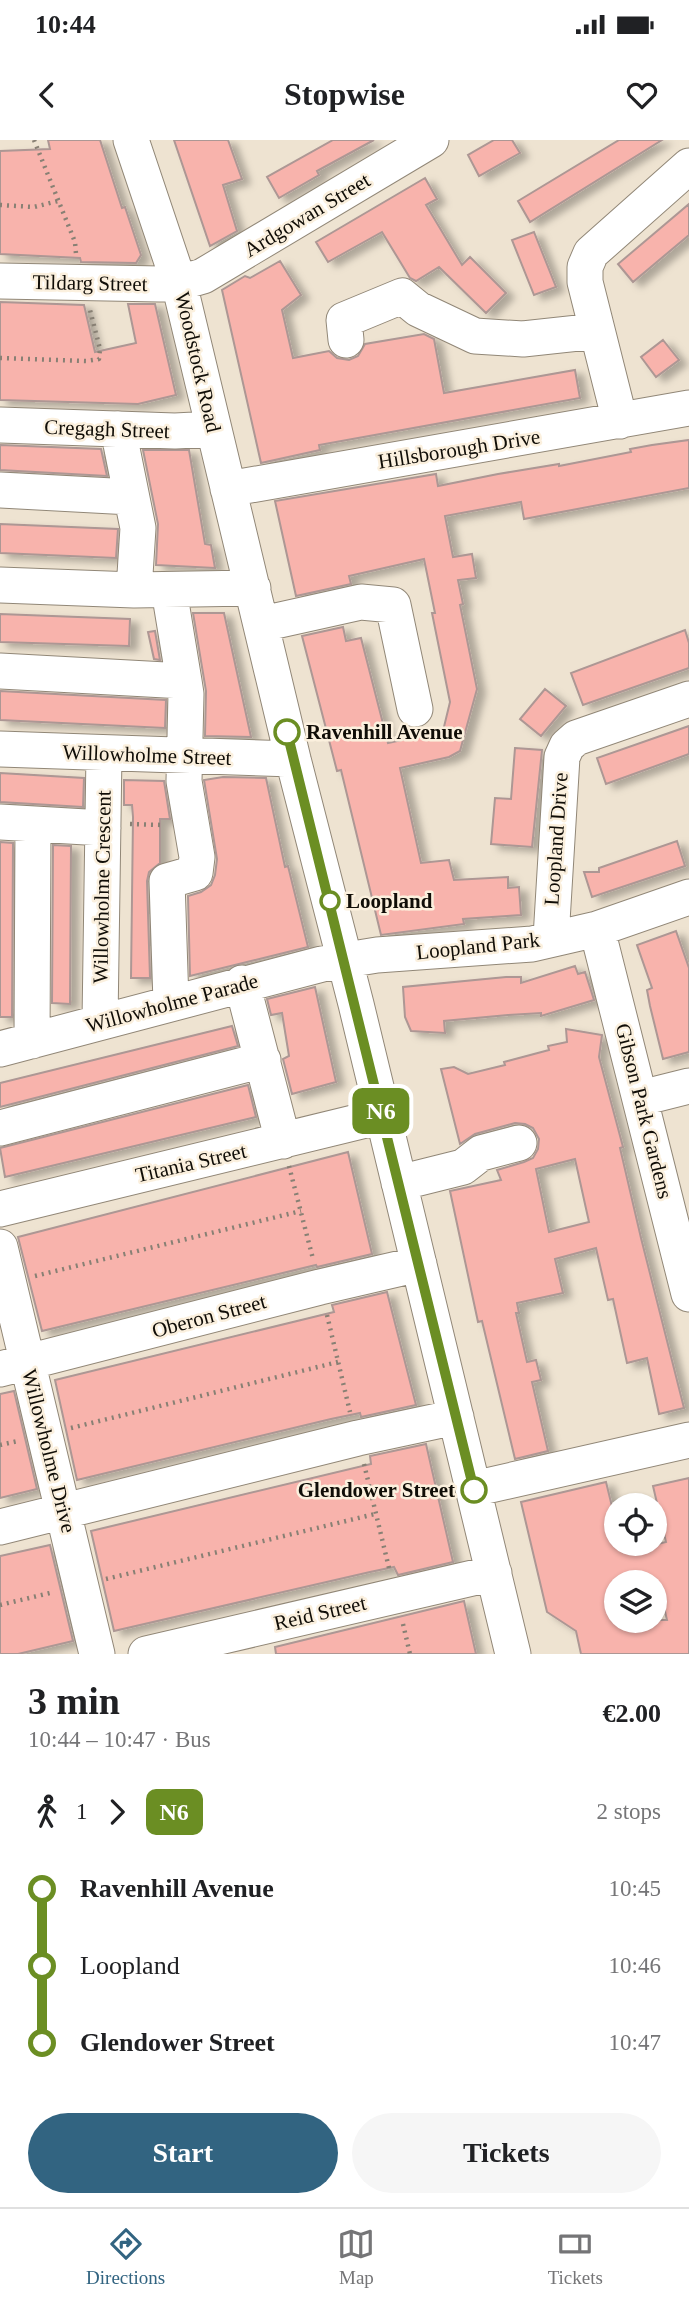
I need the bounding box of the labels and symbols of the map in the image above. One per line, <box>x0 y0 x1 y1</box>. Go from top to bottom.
street label: Ardgowan Street <box>240 168 375 262</box>
street label: Tildarg Street <box>32 270 148 296</box>
street label: Woodstock Road <box>170 289 226 435</box>
street label: Cregagh Street <box>44 415 170 443</box>
street label: Hillsborough Drive <box>376 424 542 474</box>
marker: Ravenhill Avenue <box>274 719 300 745</box>
place label: Ravenhill Avenue <box>306 720 463 744</box>
street label: Willowholme Street <box>62 740 232 770</box>
street label: Loopland Drive <box>539 772 573 906</box>
street label: Willowholme Crescent <box>88 790 116 984</box>
place label: Loopland <box>346 889 433 913</box>
marker: Loopland <box>320 891 340 911</box>
street label: Loopland Park <box>415 928 542 964</box>
street label: Willowholme Parade <box>83 968 261 1038</box>
street label: Gibson Park Gardens <box>611 1021 677 1201</box>
line badge: N6 <box>350 1088 412 1134</box>
street label: Titania Street <box>133 1139 249 1187</box>
street label: Oberon Street <box>149 1289 269 1343</box>
street label: Willowholme Drive <box>17 1367 81 1535</box>
marker: Glendower Street <box>461 1477 487 1503</box>
place label: Glendower Street <box>298 1478 455 1502</box>
street label: Reid Street <box>272 1591 369 1635</box>

